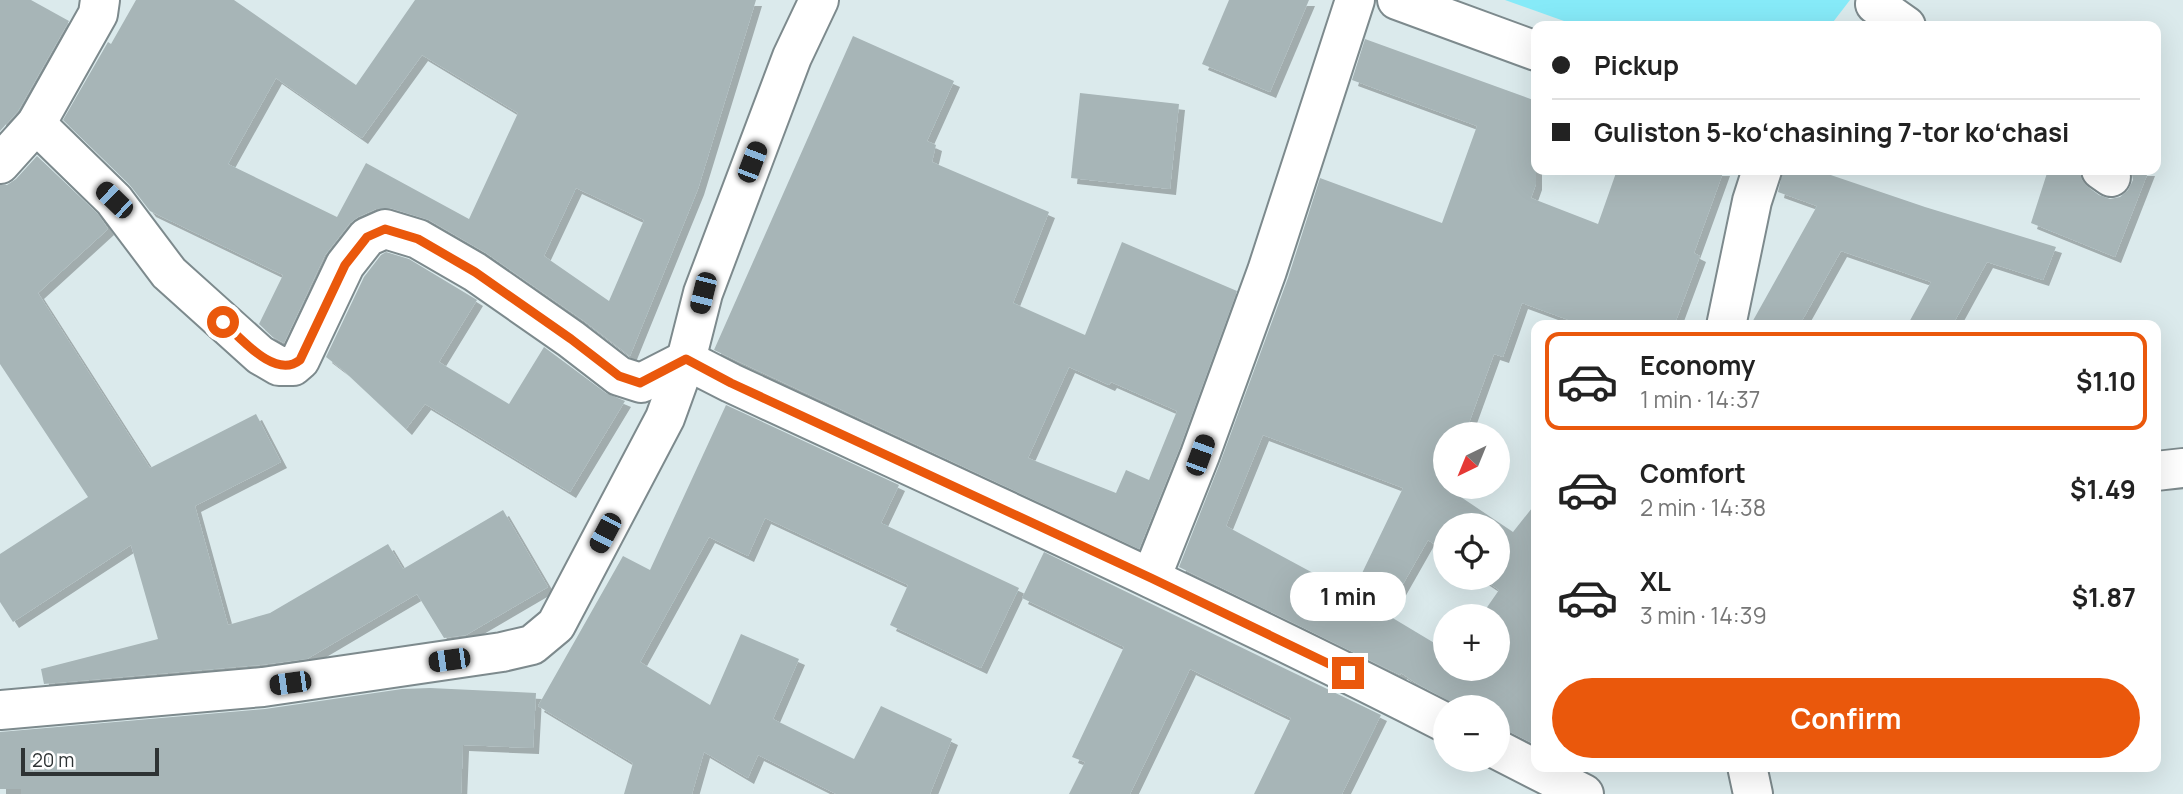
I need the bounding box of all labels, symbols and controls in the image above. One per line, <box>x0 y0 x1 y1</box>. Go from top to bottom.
text: Pickup <box>1594 47 1679 83</box>
text: Guliston 5-koʻchasining 7-tor koʻchasi <box>1594 114 2069 150</box>
car <box>735 139 770 185</box>
car <box>92 178 137 222</box>
car <box>688 270 719 316</box>
route start <box>207 306 239 338</box>
text: Economy <box>1640 347 1755 383</box>
icon: car <box>1556 350 1619 413</box>
text: $1.10 <box>2076 363 2136 399</box>
text: 1 min · 14:37 <box>1640 383 1760 415</box>
north arrow <box>1433 422 1510 499</box>
map controls <box>1433 422 1510 772</box>
car <box>1183 432 1218 478</box>
text: Comfort <box>1640 455 1746 491</box>
icon: car <box>1556 458 1619 521</box>
text: $1.49 <box>2070 471 2136 507</box>
text: 2 min · 14:38 <box>1640 491 1766 523</box>
car <box>586 510 625 556</box>
button: locate <box>1433 513 1510 590</box>
text: XL <box>1640 563 1671 599</box>
icon: car <box>1556 566 1619 629</box>
callout: 1 min <box>1290 572 1406 620</box>
text: $1.87 <box>2072 579 2136 615</box>
text: 1 min <box>1320 580 1376 612</box>
text: 3 min · 14:39 <box>1640 599 1767 631</box>
button: + <box>1433 604 1510 681</box>
car <box>427 647 472 673</box>
route end <box>1332 657 1364 689</box>
car <box>268 670 313 696</box>
button: Confirm <box>1552 678 2140 758</box>
button: − <box>1433 695 1510 772</box>
scale bar <box>21 745 159 777</box>
text: 20 m <box>32 747 74 773</box>

